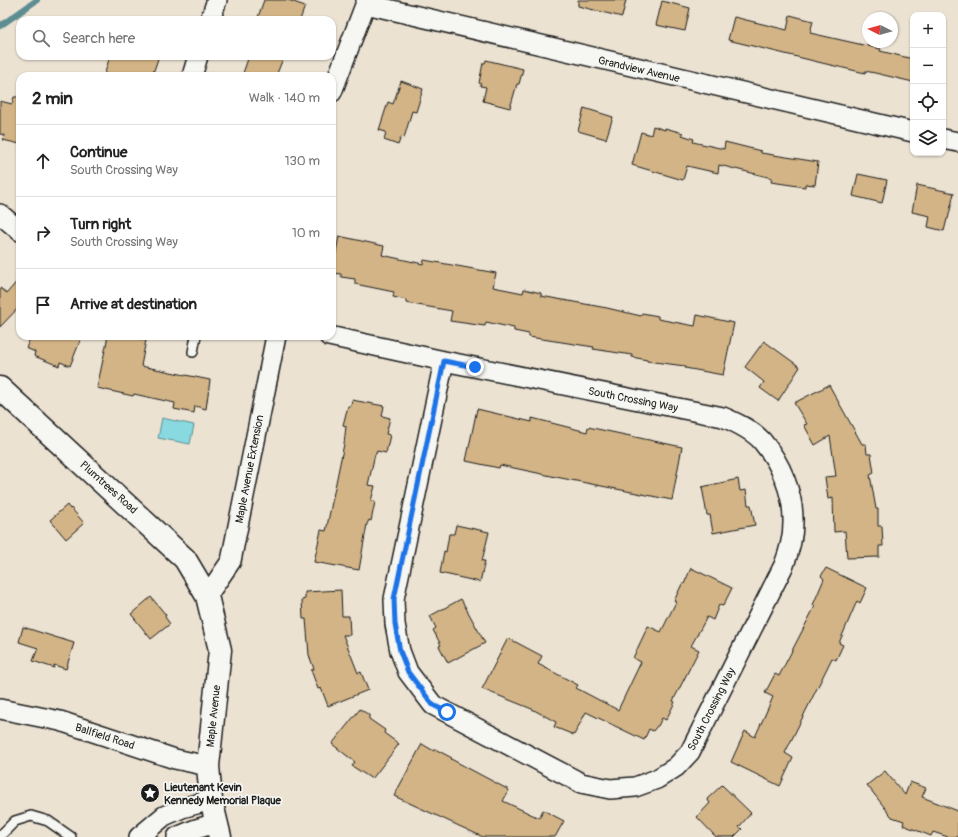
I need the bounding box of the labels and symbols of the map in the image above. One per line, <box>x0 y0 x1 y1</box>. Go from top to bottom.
north arrow <box>862 12 898 48</box>
street label: Grandview Avenue <box>597 54 682 85</box>
route end <box>466 358 484 376</box>
street label: South Crossing Way <box>587 384 679 415</box>
street label: Maple Avenue Extension <box>233 414 266 524</box>
street label: Plumtrees Road <box>77 458 140 517</box>
street label: South Crossing Way <box>685 665 738 753</box>
street label: Maple Avenue <box>204 684 223 748</box>
route start <box>438 703 456 721</box>
street label: Ballfield Road <box>74 721 136 752</box>
place label: Lieutenant Kevin Kennedy Memorial Plaque <box>164 781 282 807</box>
place icon: Lieutenant Kevin Kennedy Memorial Plaque <box>139 782 161 804</box>

